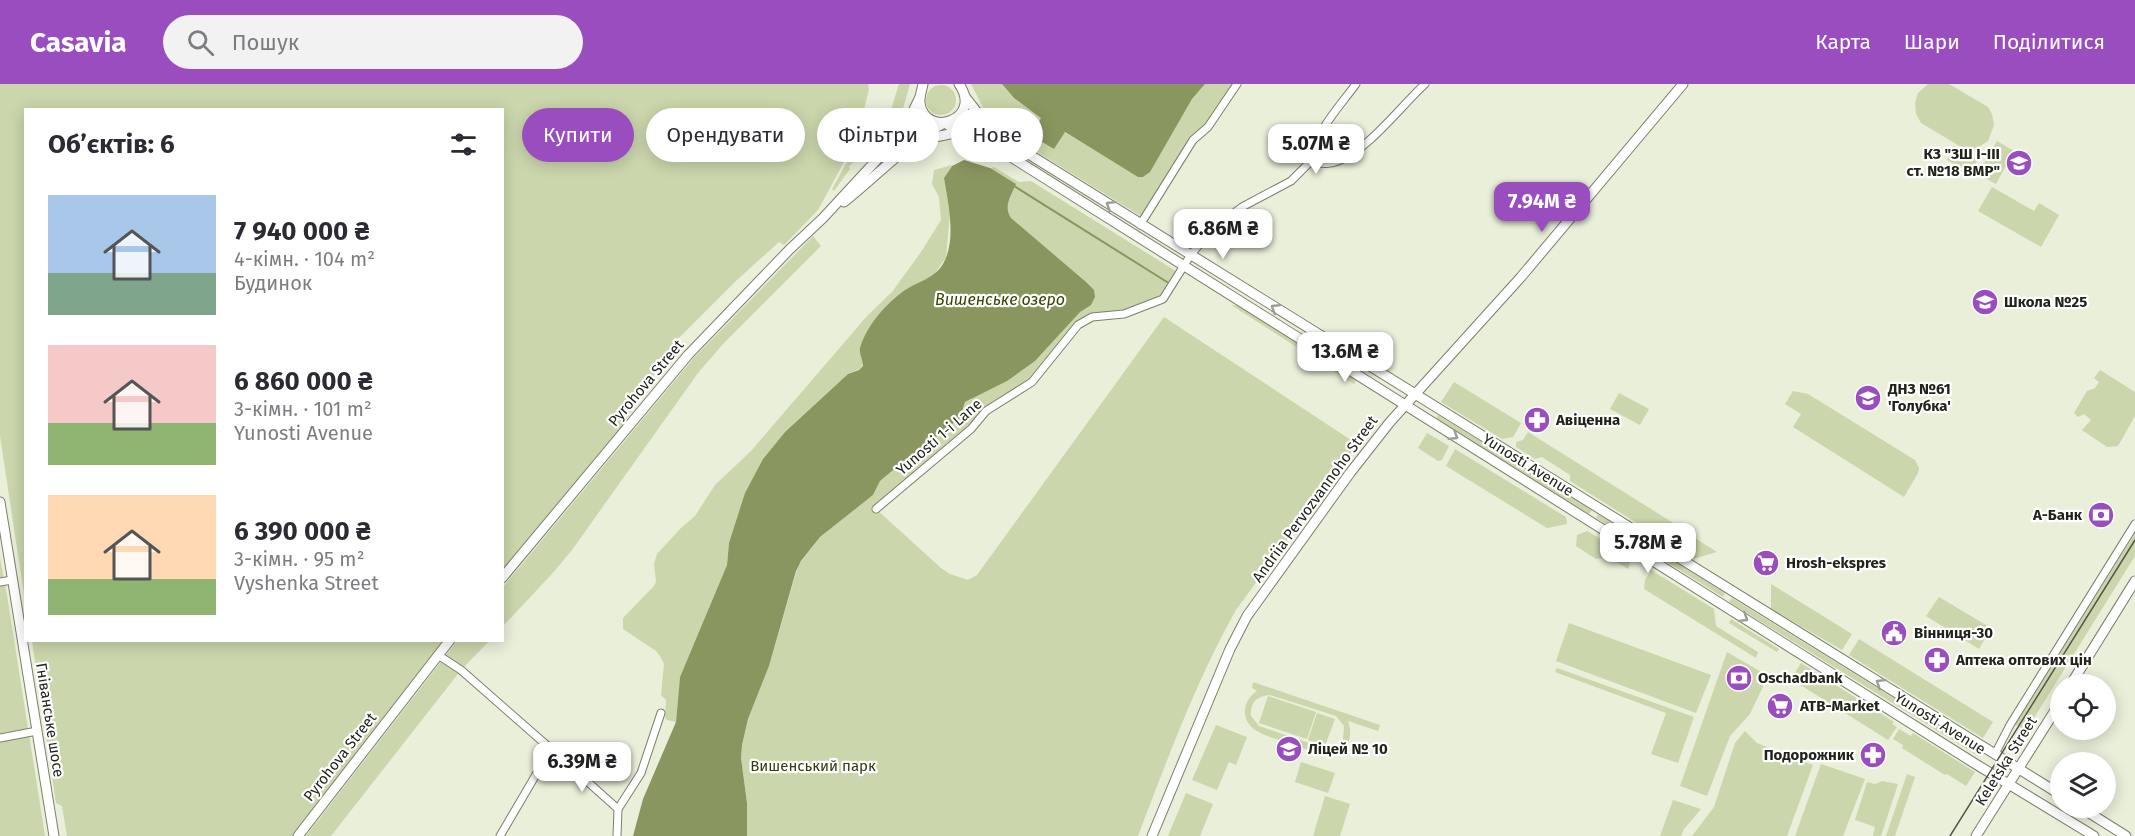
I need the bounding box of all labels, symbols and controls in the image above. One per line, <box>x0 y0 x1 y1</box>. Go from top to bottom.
search box <box>163 15 583 69</box>
text: Casavia <box>30 26 127 59</box>
icon: search <box>184 26 217 59</box>
text: Пошук <box>232 29 299 56</box>
text: Карта <box>1815 29 1871 55</box>
text: Шари <box>1904 29 1960 55</box>
text: Поділитися <box>1993 29 2105 55</box>
chip: Купити <box>522 108 634 162</box>
chip: Орендувати <box>646 108 805 162</box>
chip: Фільтри <box>817 108 939 162</box>
chip: Нове <box>951 108 1043 162</box>
pin: 5.07M ₴ <box>1261 124 1371 175</box>
icon: filters <box>447 128 480 161</box>
text: Об’єктів: 6 <box>48 129 175 160</box>
text: 5.07M ₴ <box>1282 131 1350 155</box>
place label: КЗ "ЗШ І-ІІІ ст. №18 ВМР" <box>1907 145 2000 180</box>
school or university icon: КЗ "ЗШ І-ІІІ ст. №18 ВМР" <box>2004 148 2034 178</box>
pin: 7.94M ₴ <box>1487 182 1597 233</box>
text: 7.94M ₴ <box>1508 189 1576 213</box>
one-way arrow <box>1106 201 1116 213</box>
pin: 6.86M ₴ <box>1168 209 1278 260</box>
text: 7 940 000 ₴ <box>234 216 369 247</box>
text: 6.86M ₴ <box>1188 216 1258 240</box>
icon: home <box>96 219 168 291</box>
text: 4-кімн. · 104 m² <box>234 247 375 271</box>
text: Будинок <box>234 271 312 295</box>
school or university icon: Школа №25 <box>1970 287 2000 317</box>
water label: Вишенське озеро <box>935 290 1065 309</box>
place label: Школа №25 <box>2004 293 2087 311</box>
one-way arrow <box>1271 304 1281 316</box>
pin: 13.6M ₴ <box>1290 332 1400 383</box>
street label: Pyrohova Street <box>605 336 688 430</box>
text: 13.6M ₴ <box>1311 339 1379 363</box>
text: 6 860 000 ₴ <box>234 366 373 397</box>
icon: home <box>96 369 168 441</box>
place label: ДНЗ №61 'Голубка' <box>1887 380 1951 415</box>
school or university icon: ДНЗ №61 'Голубка' <box>1853 383 1883 413</box>
street label: Yunosti 1-i Lane <box>892 395 986 479</box>
text: 3-кімн. · 101 m² <box>234 397 372 421</box>
pharmacy icon: Авіценна <box>1522 405 1552 435</box>
place label: Авіценна <box>1555 411 1620 429</box>
street label: Andriia Pervozvannoho Street <box>1249 412 1382 586</box>
text: Yunosti Avenue <box>234 421 373 445</box>
one-way arrow <box>1447 429 1458 440</box>
street label: Yunosti Avenue <box>1479 430 1577 500</box>
bank icon: А-Банк <box>2086 500 2116 530</box>
place label: А-Банк <box>2032 506 2083 524</box>
text: 6 390 000 ₴ <box>234 516 371 547</box>
icon: home <box>96 519 168 591</box>
pin: 5.78M ₴ <box>1593 523 1703 574</box>
text: 5.78M ₴ <box>1614 530 1682 554</box>
text: 3-кімн. · 95 m² <box>234 547 364 571</box>
supermarket icon: Hrosh-ekspres <box>1751 548 1781 578</box>
place label: Hrosh-ekspres <box>1786 554 1886 572</box>
text: Vyshenka Street <box>234 571 379 595</box>
one-way arrow <box>1738 610 1748 622</box>
public building icon: Вінниця-30 <box>1879 618 1909 648</box>
place label: Вінниця-30 <box>1914 624 1993 642</box>
pharmacy icon: Аптека оптових цін <box>1922 645 1952 675</box>
place label: Аптека оптових цін <box>1955 651 2092 669</box>
street label: Гніванське шосе <box>32 662 68 778</box>
bank icon: Oschadbank <box>1724 663 1754 693</box>
place label: Oschadbank <box>1758 669 1843 687</box>
map controls <box>2050 674 2116 818</box>
button: locate <box>2050 674 2116 740</box>
one-way arrow <box>1876 678 1886 690</box>
street label: Yunosti Avenue <box>1891 688 1989 758</box>
supermarket icon: ATB-Market <box>1765 691 1795 721</box>
place label: ATB-Market <box>1799 697 1880 715</box>
street label: Pyrohova Street <box>300 709 381 805</box>
street label: Keletska Street <box>1971 712 2041 809</box>
school or university icon: Ліцей № 10 <box>1274 734 1304 764</box>
place label: Ліцей № 10 <box>1308 740 1388 758</box>
pharmacy icon: Подорожник <box>1858 740 1888 770</box>
pin: 6.39M ₴ <box>527 742 637 793</box>
place label: Подорожник <box>1764 746 1855 764</box>
text: 6.39M ₴ <box>547 749 617 773</box>
button: layers <box>2050 752 2116 818</box>
park label: Вишенський парк <box>750 757 876 775</box>

